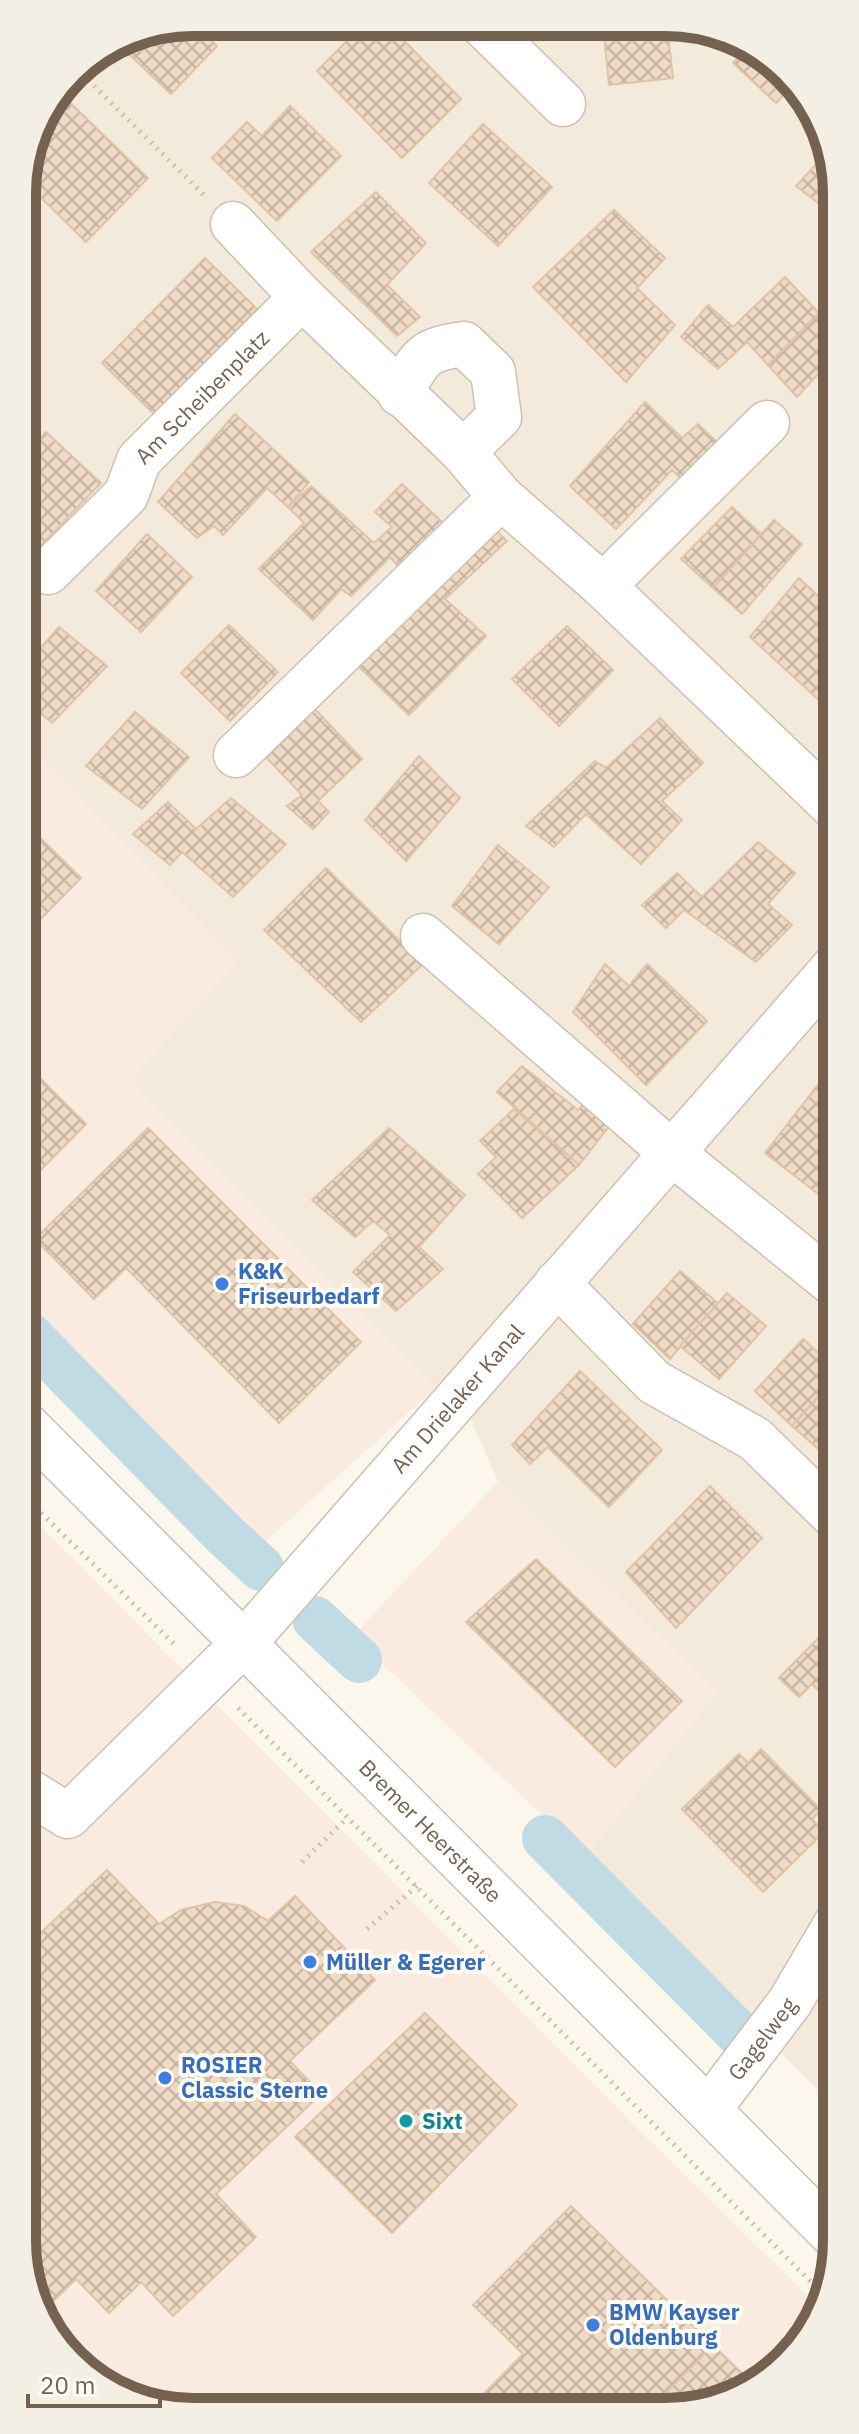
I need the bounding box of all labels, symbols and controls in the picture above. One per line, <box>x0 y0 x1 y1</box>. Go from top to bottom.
street label: Am Scheibenplatz <box>128 323 275 470</box>
place label: K&K Friseurbedarf <box>238 1256 380 1310</box>
marker: K&K Friseurbedarf <box>213 1275 231 1293</box>
street label: Am Drielaker Kanal <box>384 1318 530 1479</box>
street label: Bremer Heerstraße <box>353 1753 509 1909</box>
place label: Müller & Egerer <box>326 1947 486 1976</box>
marker: Müller & Egerer <box>301 1953 319 1971</box>
street label: Gagelweg <box>721 1991 803 2086</box>
place label: ROSIER Classic Sterne <box>181 2050 328 2104</box>
marker: ROSIER Classic Sterne <box>156 2069 174 2087</box>
place label: Sixt <box>422 2106 463 2135</box>
marker: Sixt <box>397 2112 415 2130</box>
place label: BMW Kayser Oldenburg <box>609 2297 740 2351</box>
marker: BMW Kayser Oldenburg <box>584 2316 602 2334</box>
scale bar <box>28 2358 160 2408</box>
text: 20 m <box>40 2369 95 2401</box>

